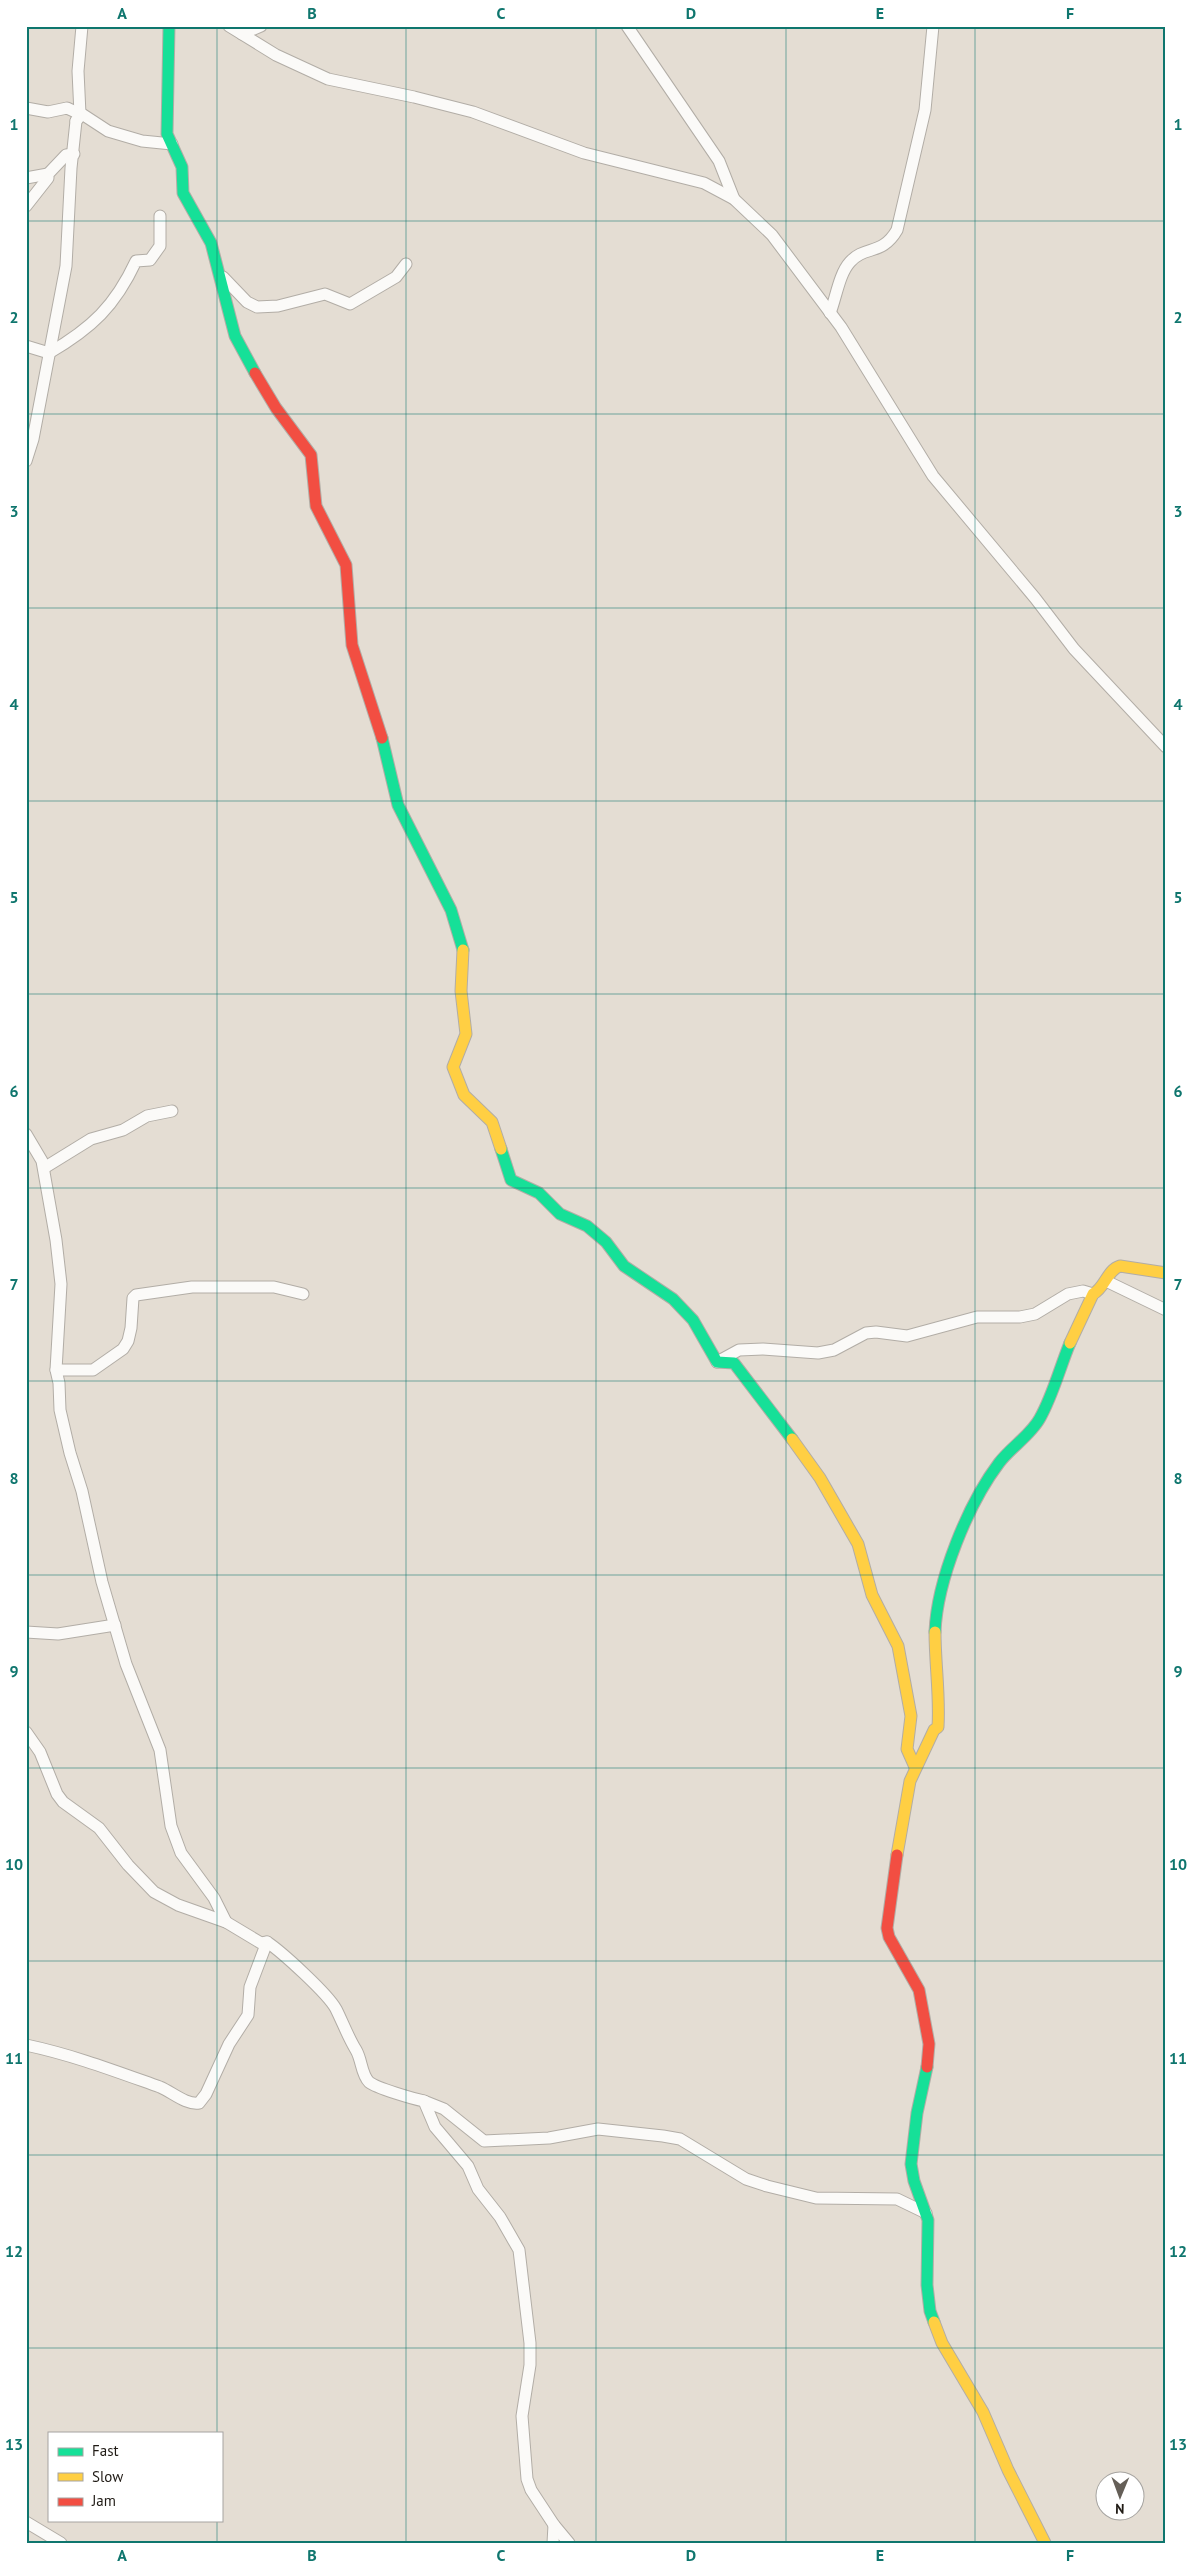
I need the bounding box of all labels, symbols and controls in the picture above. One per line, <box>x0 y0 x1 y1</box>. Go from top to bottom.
text: A <box>117 3 127 23</box>
text: B <box>307 3 317 23</box>
text: C <box>497 3 506 23</box>
text: D <box>686 3 696 23</box>
text: E <box>876 3 884 23</box>
text: F <box>1066 3 1074 23</box>
text: 1 <box>9 114 19 134</box>
text: 1 <box>1173 114 1183 134</box>
text: 2 <box>9 307 19 327</box>
text: 2 <box>1173 307 1183 327</box>
text: 3 <box>9 501 19 521</box>
text: 3 <box>1173 501 1183 521</box>
text: 4 <box>9 694 19 714</box>
text: 4 <box>1173 694 1183 714</box>
text: 5 <box>9 887 19 907</box>
text: 5 <box>1173 887 1183 907</box>
text: 6 <box>9 1081 19 1101</box>
text: 6 <box>1173 1081 1183 1101</box>
text: 7 <box>9 1274 19 1294</box>
text: 7 <box>1173 1274 1183 1294</box>
text: 8 <box>9 1468 19 1488</box>
text: 8 <box>1173 1468 1183 1488</box>
text: 9 <box>9 1661 19 1681</box>
text: 9 <box>1173 1661 1183 1681</box>
text: 10 <box>5 1854 23 1874</box>
text: 10 <box>1169 1854 1187 1874</box>
text: 11 <box>5 2048 23 2068</box>
text: 11 <box>1169 2048 1187 2068</box>
text: 12 <box>5 2241 23 2261</box>
text: 12 <box>1169 2241 1187 2261</box>
legend <box>48 2432 222 2522</box>
text: 13 <box>5 2434 23 2454</box>
text: 13 <box>1169 2434 1187 2454</box>
text: Fast <box>92 2441 119 2460</box>
text: Slow <box>92 2467 123 2486</box>
north arrow <box>1094 2472 1144 2522</box>
text: Jam <box>91 2491 116 2510</box>
text: N <box>1115 2500 1125 2518</box>
text: A <box>117 2545 127 2565</box>
text: B <box>307 2545 317 2565</box>
text: C <box>497 2545 506 2565</box>
text: D <box>686 2545 696 2565</box>
text: E <box>876 2545 884 2565</box>
text: F <box>1066 2545 1074 2565</box>

